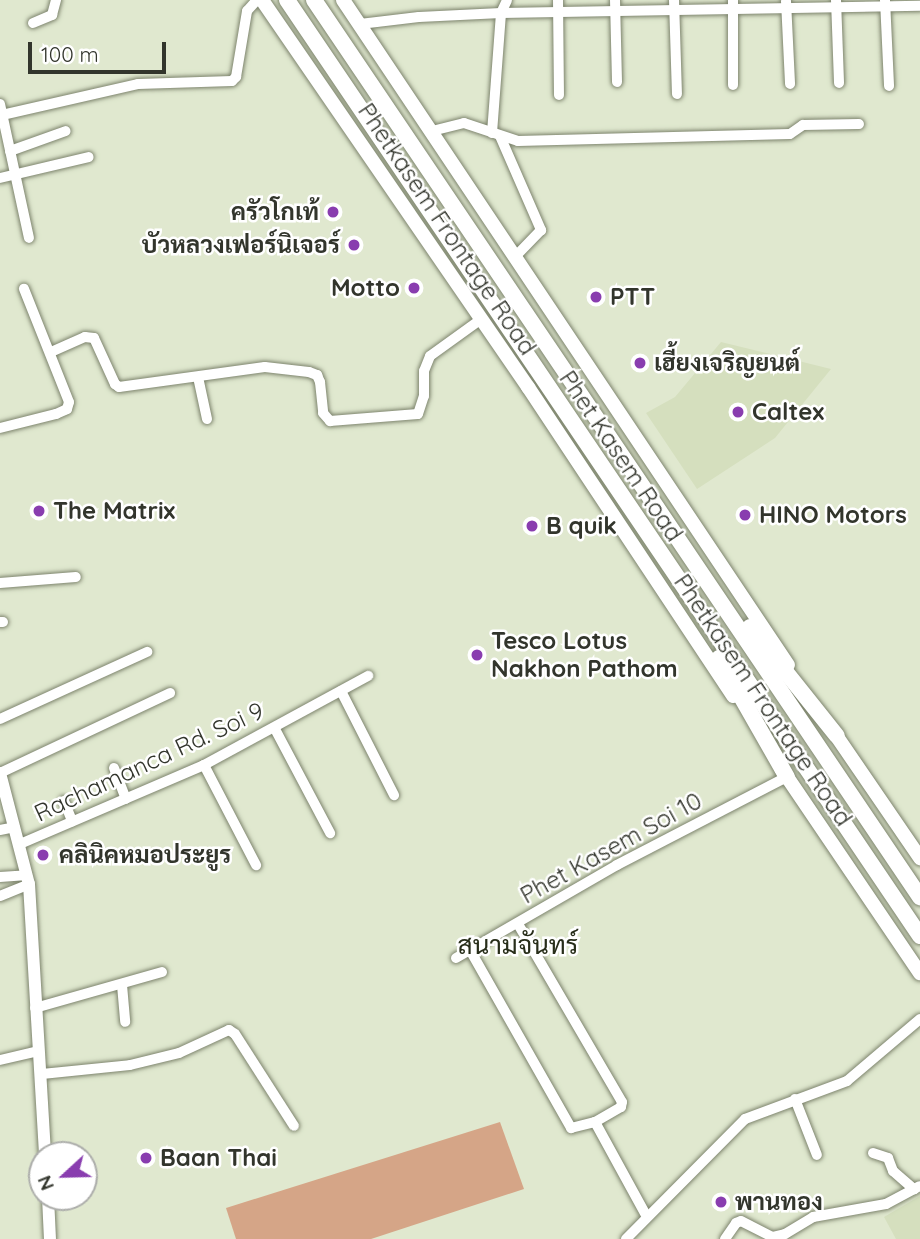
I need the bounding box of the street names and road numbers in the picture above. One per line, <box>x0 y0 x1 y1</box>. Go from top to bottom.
street label: Phetkasem Frontage Road <box>352 98 542 360</box>
street label: Phet Kasem Road <box>553 365 689 547</box>
street label: Phetkasem Frontage Road <box>668 569 858 831</box>
street label: Rachamanca Rd. Soi 9 <box>30 696 268 828</box>
street label: Phet Kasem Soi 10 <box>515 786 707 910</box>

